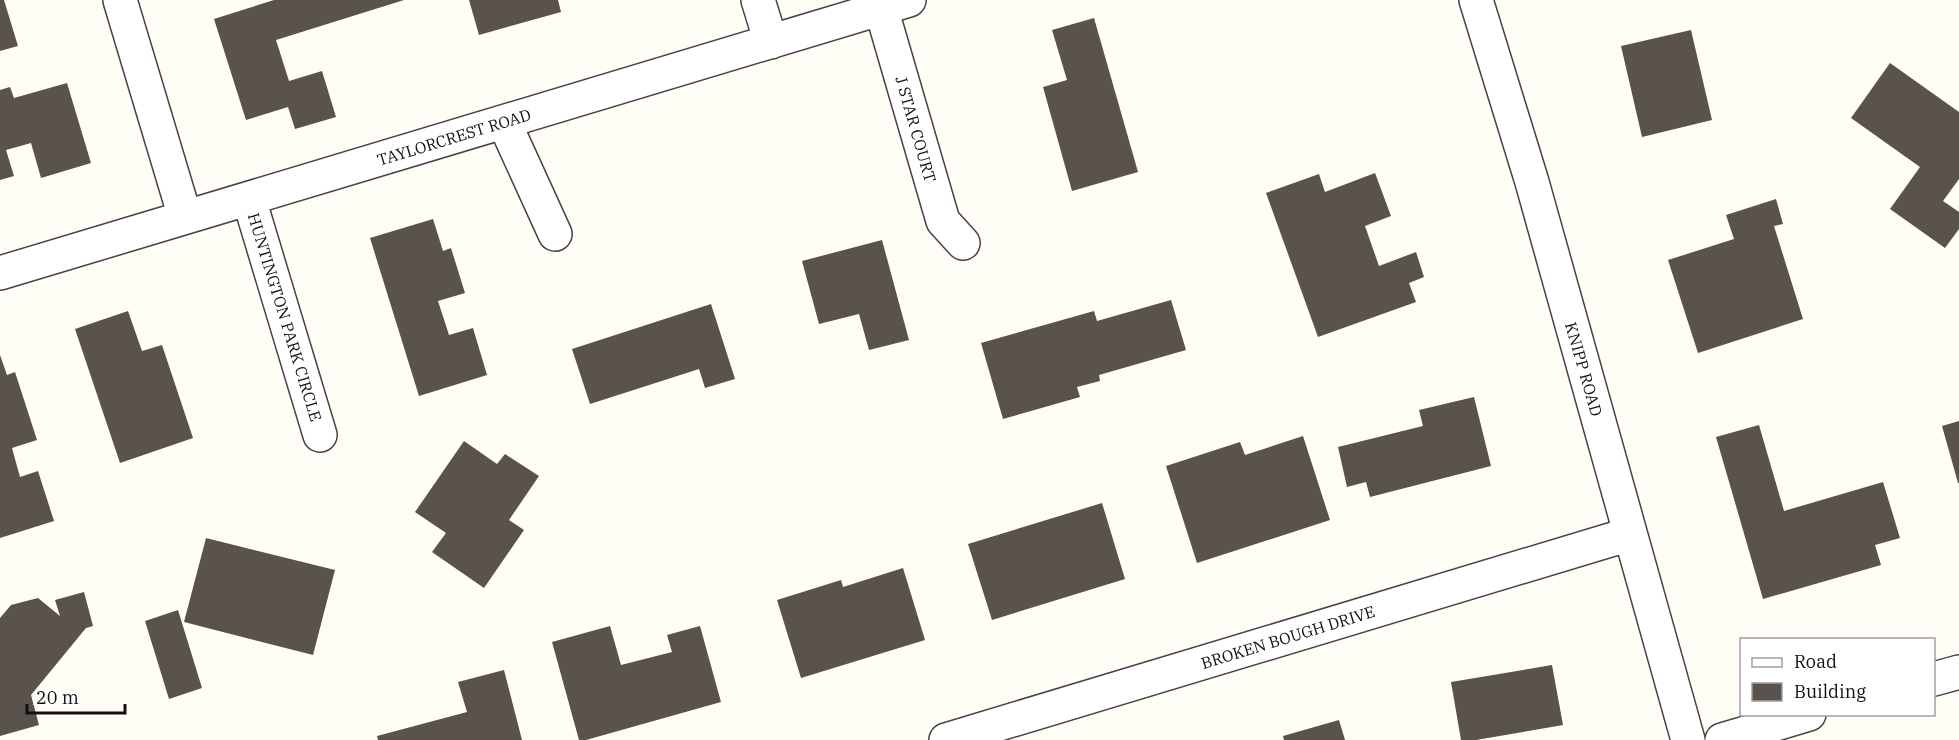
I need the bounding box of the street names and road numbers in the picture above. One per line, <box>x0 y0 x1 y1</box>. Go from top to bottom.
street label: J STAR COURT <box>891 74 941 184</box>
street label: TAYLORCREST ROAD <box>375 104 533 170</box>
street label: HUNTINGTON PARK CIRCLE <box>244 210 326 424</box>
street label: KNIPP ROAD <box>1561 320 1607 418</box>
street label: BROKEN BOUGH DRIVE <box>1199 601 1377 673</box>

